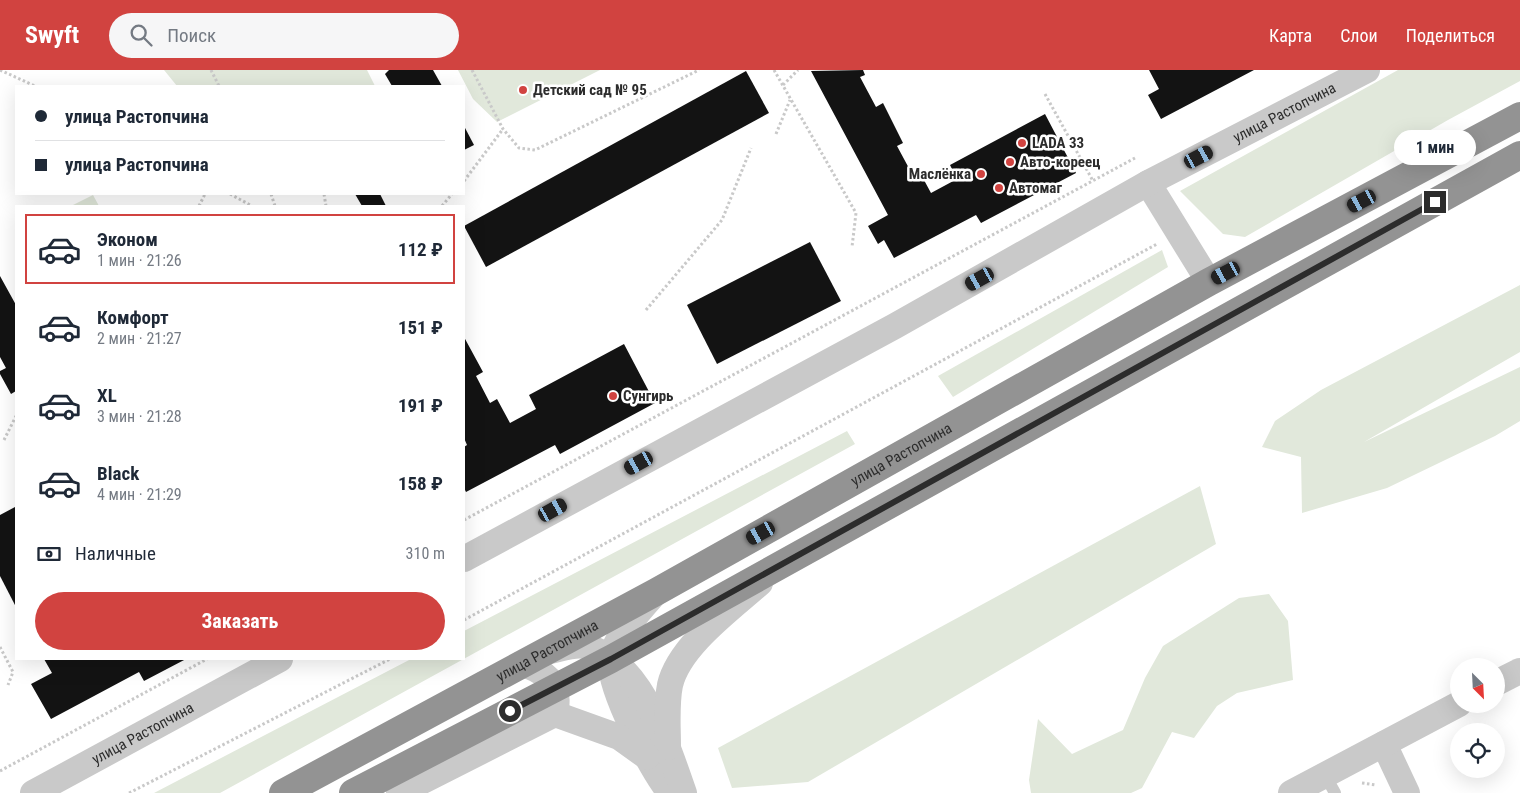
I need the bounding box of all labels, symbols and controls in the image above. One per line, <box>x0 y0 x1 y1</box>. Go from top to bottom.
search box <box>109 13 459 58</box>
text: Swyft <box>25 21 79 49</box>
icon: search <box>127 21 155 49</box>
text: Поиск <box>167 24 216 47</box>
text: Карта <box>1269 25 1312 46</box>
text: Слои <box>1340 25 1378 46</box>
text: Поделиться <box>1406 25 1495 46</box>
street label: улица Растопчина <box>1230 79 1339 147</box>
place label: Детский сад № 95 <box>533 81 647 99</box>
marker: Детский сад № 95 <box>517 84 529 96</box>
text: улица Растопчина <box>65 105 209 128</box>
callout: 1 мин <box>1394 129 1476 164</box>
place label: LADA 33 <box>1032 134 1084 152</box>
marker: LADA 33 <box>1016 137 1028 149</box>
text: 1 мин <box>1416 138 1454 157</box>
car <box>1182 143 1215 171</box>
text: улица Растопчина <box>65 153 209 176</box>
place label: Авто-кореец <box>1020 153 1100 171</box>
marker: Авто-кореец <box>1004 156 1016 168</box>
place label: Маслёнка <box>909 165 971 183</box>
marker: Маслёнка <box>975 168 987 180</box>
place label: Автомаг <box>1009 179 1062 197</box>
marker: Автомаг <box>993 182 1005 194</box>
car <box>1345 187 1378 215</box>
route end <box>1424 191 1446 213</box>
icon: car <box>37 227 82 272</box>
text: Эконом <box>97 228 158 251</box>
text: 112 ₽ <box>398 238 443 261</box>
text: 1 мин · 21:26 <box>97 251 182 270</box>
car <box>1209 259 1242 287</box>
car <box>963 265 996 293</box>
icon: car <box>37 305 82 350</box>
text: Комфорт <box>97 306 169 329</box>
text: 151 ₽ <box>398 316 443 339</box>
text: 2 мин · 21:27 <box>97 329 182 348</box>
icon: car <box>37 383 82 428</box>
text: XL <box>97 384 117 407</box>
place label: Сунгирь <box>623 387 674 405</box>
marker: Сунгирь <box>607 390 619 402</box>
text: 191 ₽ <box>398 394 443 417</box>
text: 3 мин · 21:28 <box>97 407 182 426</box>
street label: улица Растопчина <box>848 419 955 490</box>
car <box>622 449 655 477</box>
icon: car <box>37 461 82 506</box>
text: Black <box>97 462 139 485</box>
text: 158 ₽ <box>398 472 443 495</box>
text: 4 мин · 21:29 <box>97 485 182 504</box>
car <box>536 496 569 524</box>
car <box>744 519 777 547</box>
icon: cash <box>35 540 63 568</box>
text: Наличные <box>75 542 156 565</box>
text: 310 m <box>406 544 445 563</box>
button: Заказать <box>35 592 445 650</box>
street label: улица Растопчина <box>493 616 601 685</box>
north arrow <box>1450 658 1505 712</box>
map controls <box>1450 658 1505 778</box>
street label: улица Растопчина <box>89 699 197 768</box>
route start <box>499 700 521 722</box>
button: locate <box>1450 723 1505 778</box>

